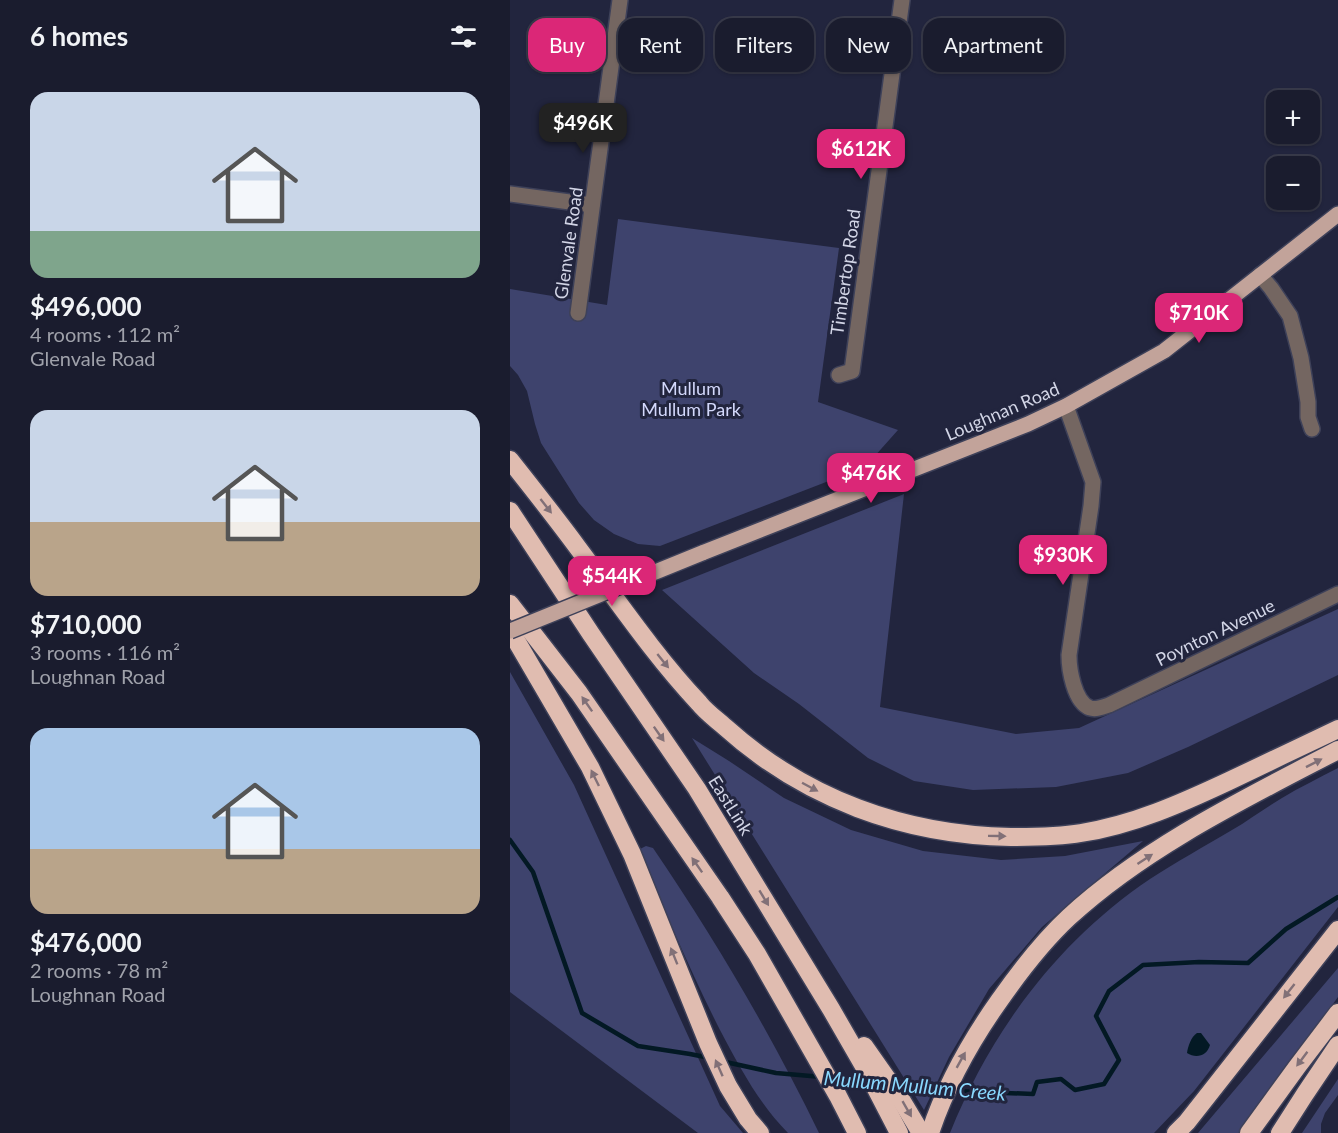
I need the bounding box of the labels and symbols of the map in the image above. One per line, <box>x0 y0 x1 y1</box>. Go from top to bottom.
pin: $496K <box>541 103 625 154</box>
pin: $612K <box>819 129 903 180</box>
street label: Glenvale Road <box>549 186 587 300</box>
street label: Timbertop Road <box>825 208 865 336</box>
pin: $710K <box>1157 293 1241 344</box>
park label: Mullum Mullum Park <box>641 377 742 420</box>
street label: Loughnan Road <box>942 377 1062 445</box>
pin: $476K <box>829 453 913 504</box>
one-way arrow <box>539 498 552 514</box>
pin: $930K <box>1021 535 1105 586</box>
pin: $544K <box>570 556 654 607</box>
street label: Poynton Avenue <box>1152 594 1278 670</box>
one-way arrow <box>657 654 669 669</box>
one-way arrow <box>582 696 593 712</box>
one-way arrow <box>653 725 665 741</box>
one-way arrow <box>1306 758 1323 768</box>
one-way arrow <box>591 769 601 787</box>
street label: EastLink <box>704 771 758 840</box>
one-way arrow <box>802 782 819 792</box>
one-way arrow <box>988 832 1007 841</box>
one-way arrow <box>1136 853 1152 865</box>
one-way arrow <box>692 856 703 873</box>
one-way arrow <box>758 890 769 906</box>
one-way arrow <box>669 947 679 965</box>
one-way arrow <box>1284 984 1296 999</box>
one-way arrow <box>956 1051 966 1068</box>
one-way arrow <box>1297 1052 1309 1067</box>
one-way arrow <box>715 1059 724 1076</box>
water label: Mullum Mullum Creek <box>823 1065 1008 1105</box>
one-way arrow <box>902 1101 912 1118</box>

